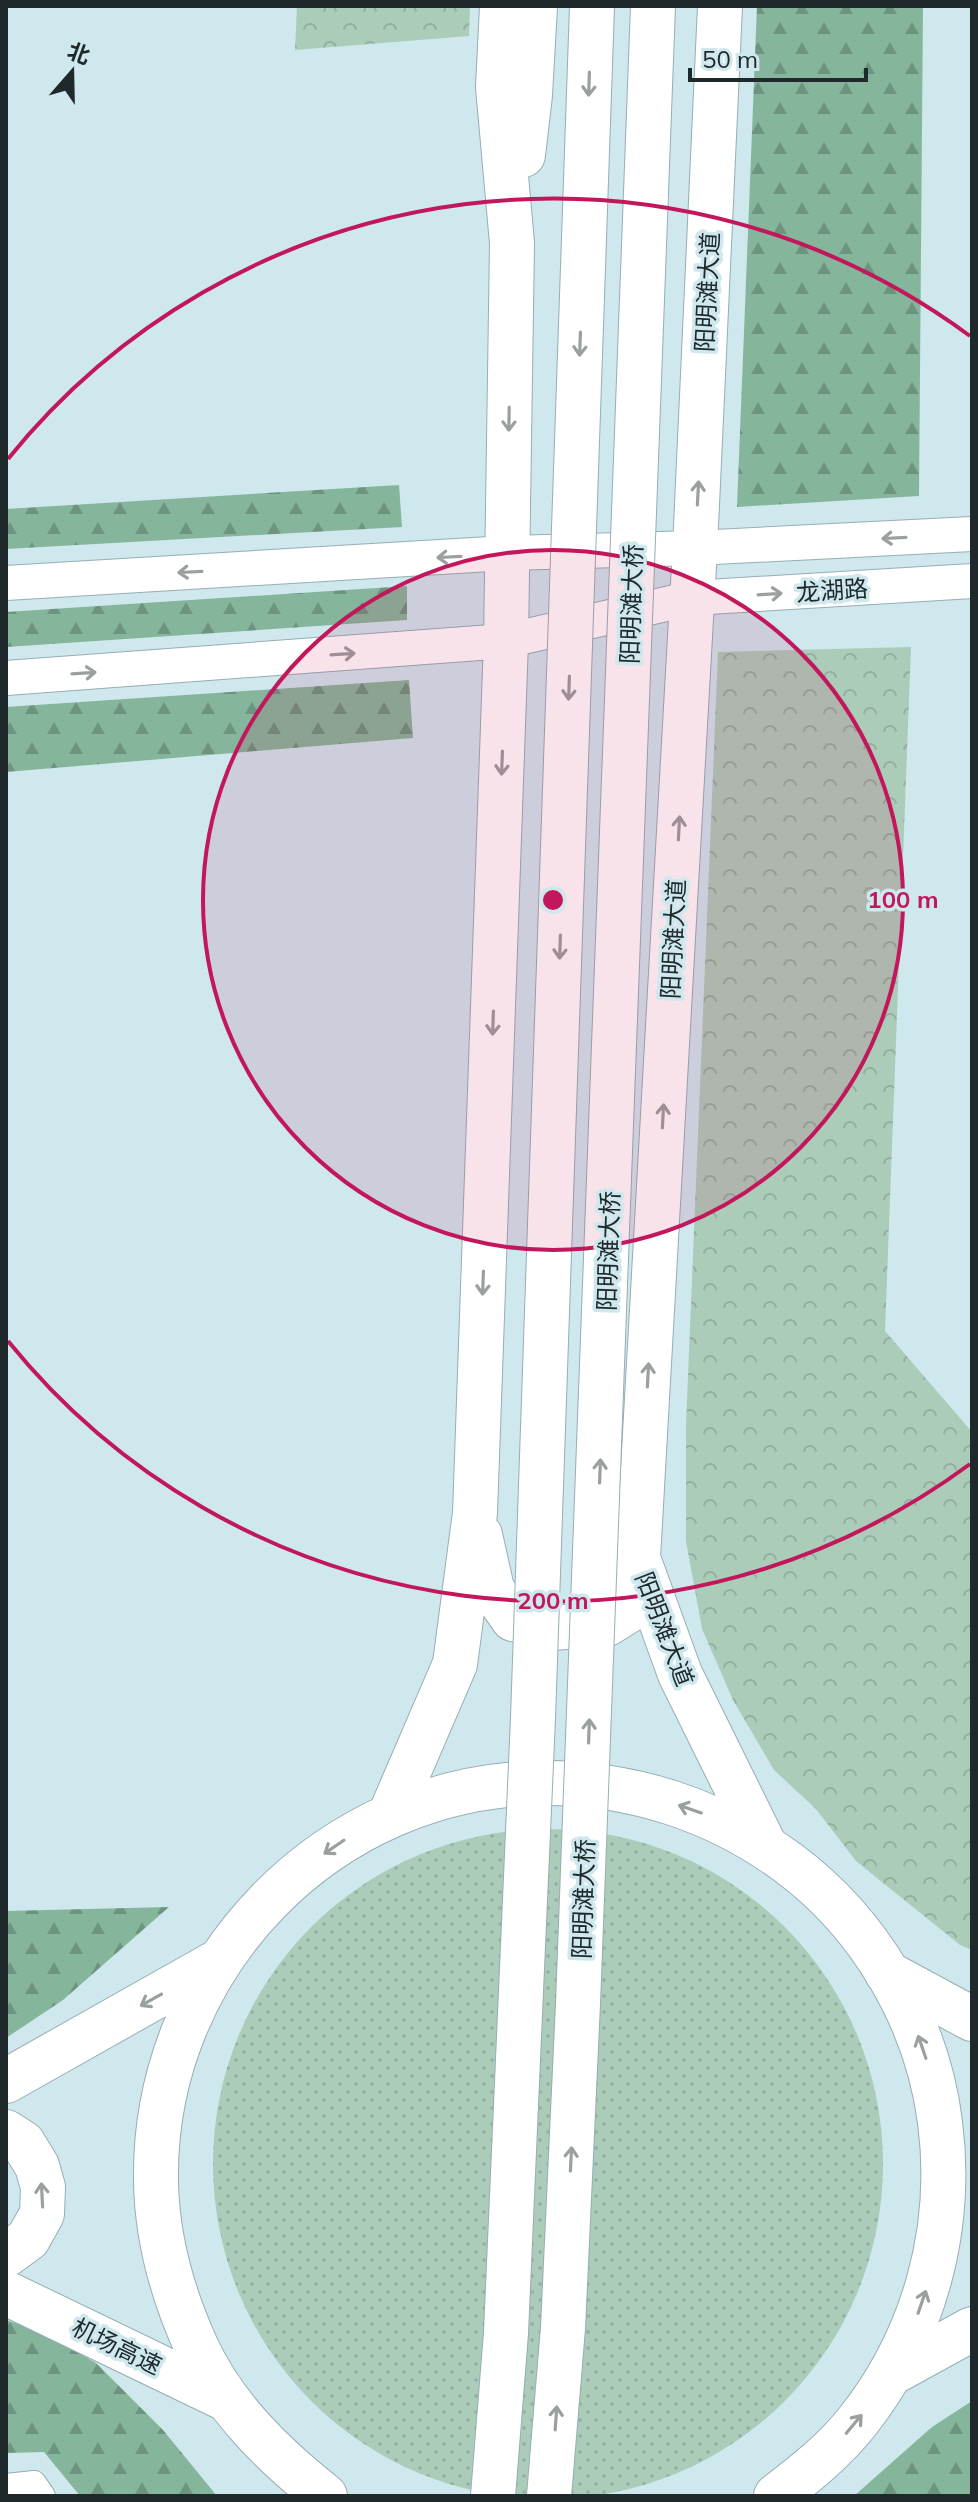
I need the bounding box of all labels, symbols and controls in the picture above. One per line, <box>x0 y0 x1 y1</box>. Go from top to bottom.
north arrow <box>32 32 112 112</box>
scale bar <box>690 32 866 82</box>
text: 北 <box>64 36 94 70</box>
text: 50 m <box>702 44 758 74</box>
one-way arrow <box>582 70 597 97</box>
street label: 阳明滩大道 <box>689 231 725 353</box>
one-way arrow <box>573 330 588 357</box>
one-way arrow <box>502 405 517 432</box>
one-way arrow <box>690 480 705 507</box>
one-way arrow <box>881 530 908 545</box>
street label: 阳明滩大桥 <box>614 544 648 664</box>
one-way arrow <box>436 549 463 564</box>
one-way arrow <box>177 565 204 580</box>
street label: 龙湖路 <box>795 573 869 607</box>
one-way arrow <box>756 586 783 601</box>
one-way arrow <box>329 646 356 661</box>
one-way arrow <box>70 665 97 680</box>
one-way arrow <box>561 674 576 701</box>
one-way arrow <box>495 749 510 776</box>
one-way arrow <box>672 815 687 842</box>
street label: 阳明滩大道 <box>655 878 691 1000</box>
text: 100 m <box>867 884 939 914</box>
centre of rings <box>539 886 567 914</box>
one-way arrow <box>553 933 568 960</box>
one-way arrow <box>485 1009 500 1036</box>
one-way arrow <box>656 1103 671 1130</box>
street label: 阳明滩大桥 <box>591 1191 625 1311</box>
one-way arrow <box>476 1269 491 1296</box>
one-way arrow <box>641 1362 656 1389</box>
one-way arrow <box>592 1458 607 1485</box>
street label: 阳明滩大道 <box>629 1568 701 1690</box>
text: 200 m <box>517 1585 589 1615</box>
one-way arrow <box>582 1718 597 1745</box>
one-way arrow <box>678 1800 703 1815</box>
one-way arrow <box>324 1839 346 1855</box>
street label: 阳明滩大桥 <box>566 1839 600 1959</box>
one-way arrow <box>140 1992 163 2008</box>
one-way arrow <box>913 2035 928 2060</box>
one-way arrow <box>564 2146 579 2173</box>
one-way arrow <box>34 2182 49 2208</box>
one-way arrow <box>915 2290 930 2315</box>
street label: 机场高速 <box>67 2311 167 2381</box>
one-way arrow <box>549 2405 564 2432</box>
one-way arrow <box>844 2414 862 2435</box>

